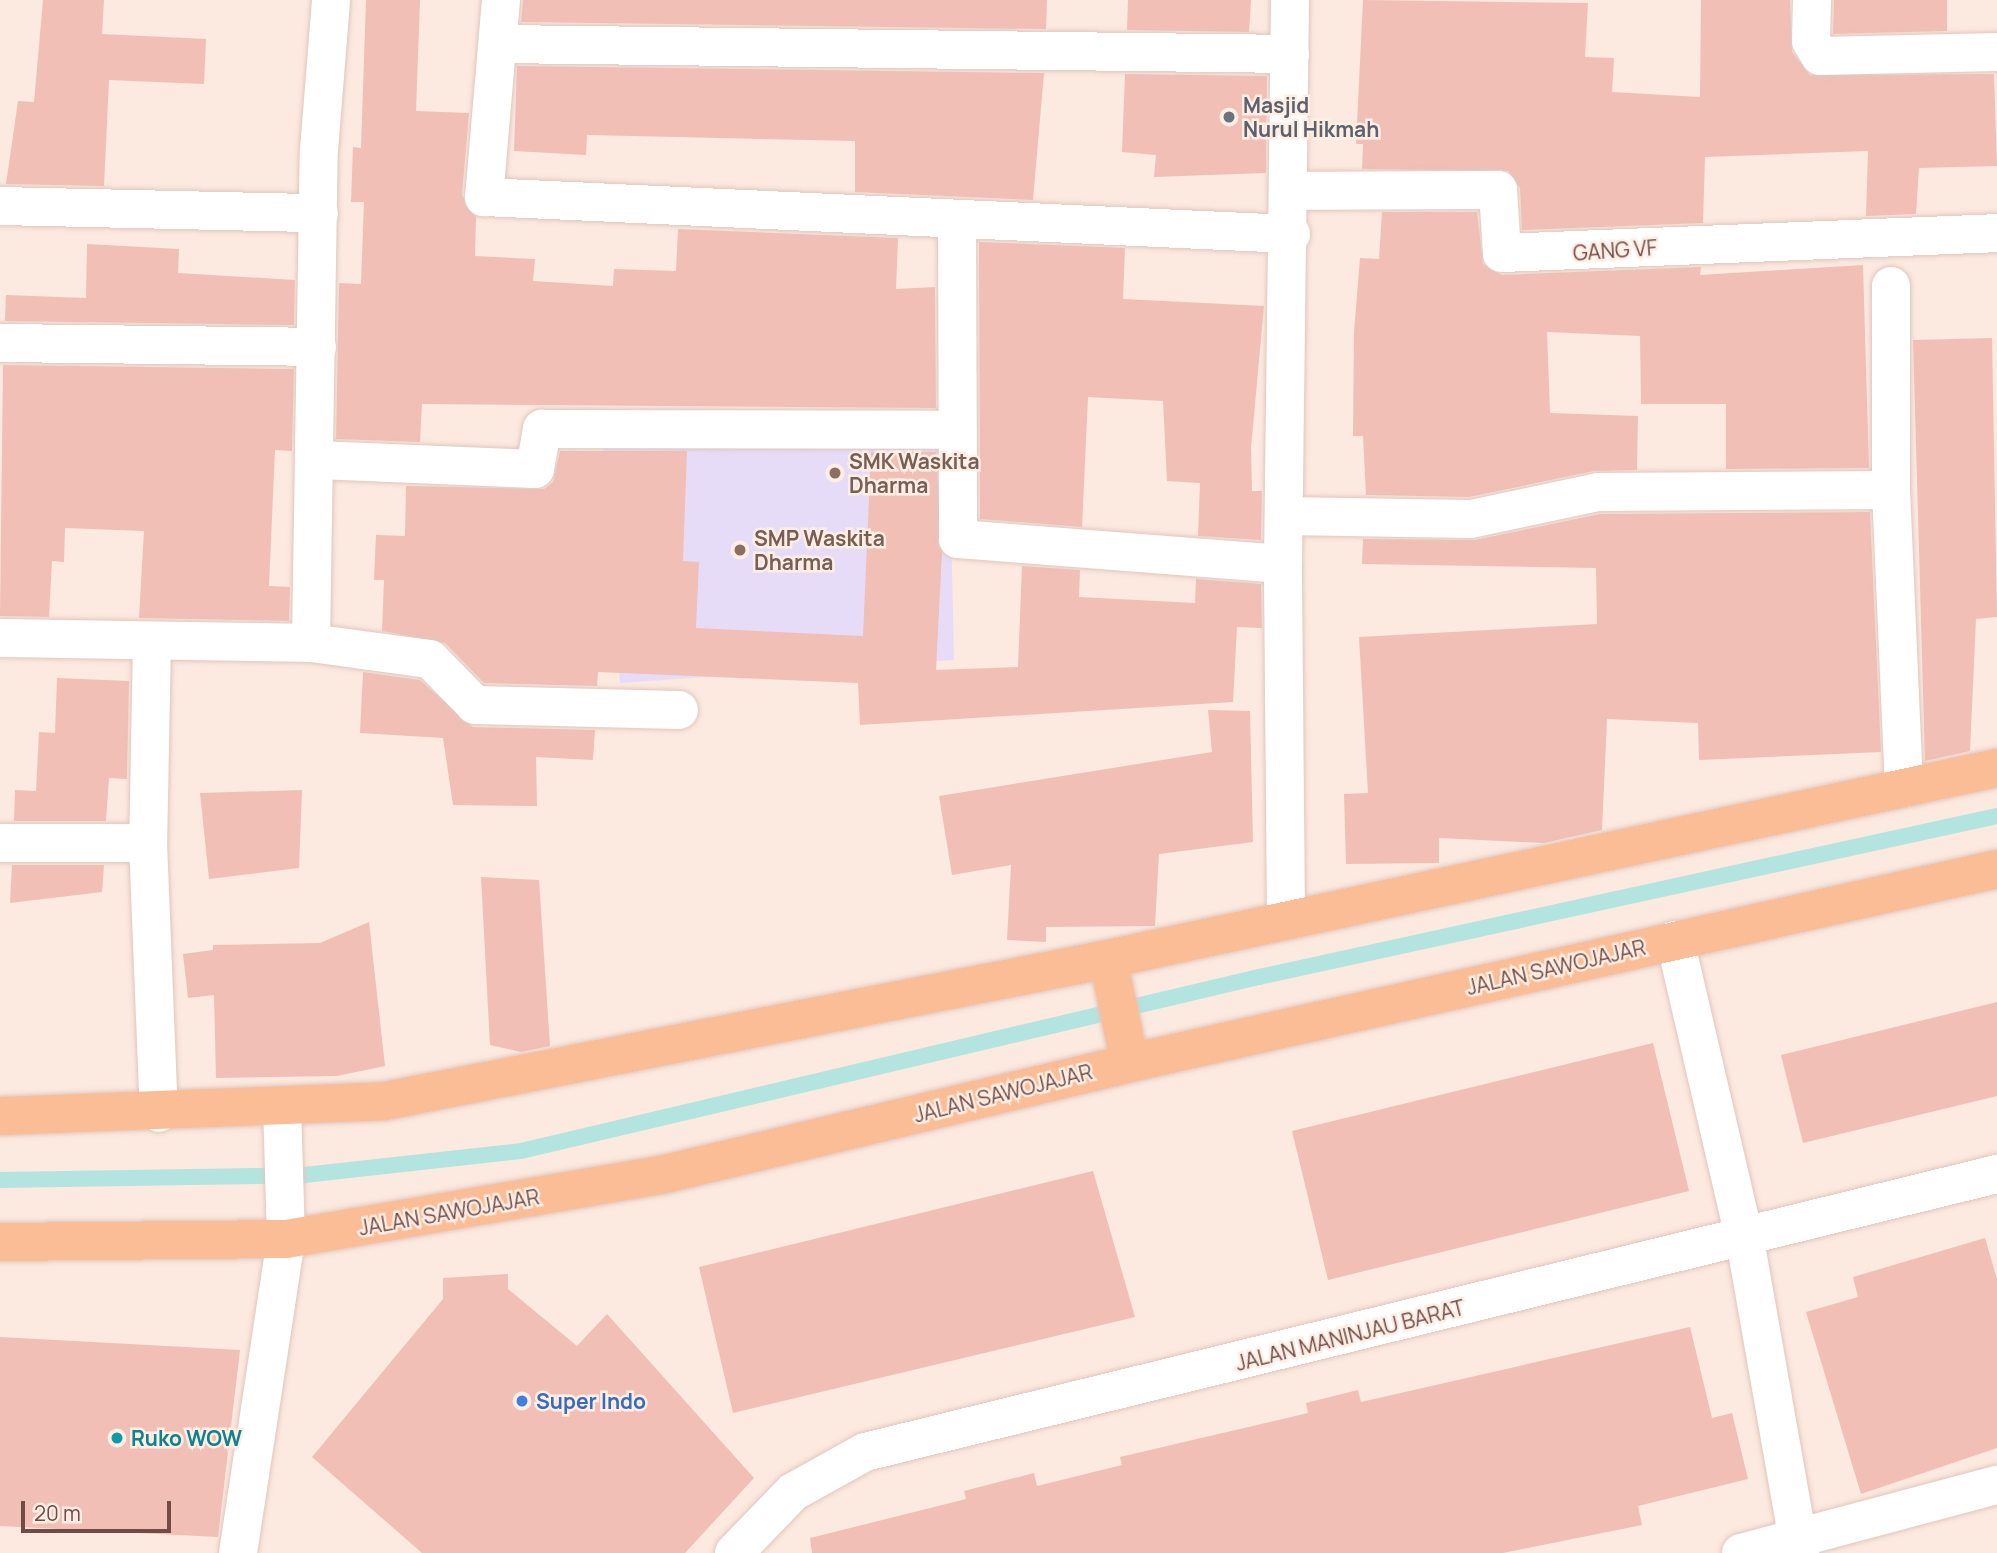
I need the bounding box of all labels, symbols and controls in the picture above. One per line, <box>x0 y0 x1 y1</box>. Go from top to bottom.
place label: Masjid Nurul Hikmah <box>1243 92 1379 142</box>
marker: Masjid Nurul Hikmah <box>1221 109 1237 125</box>
street label: GANG VF <box>1572 234 1658 266</box>
place label: SMK Waskita Dharma <box>849 448 980 498</box>
marker: SMK Waskita Dharma <box>827 465 843 481</box>
place label: SMP Waskita Dharma <box>754 525 885 575</box>
marker: SMP Waskita Dharma <box>732 542 748 558</box>
street label: JALAN SAWOJAJAR <box>1464 934 1648 1000</box>
street label: JALAN SAWOJAJAR <box>911 1059 1095 1127</box>
street label: JALAN SAWOJAJAR <box>357 1184 541 1240</box>
street label: JALAN MANINJAU BARAT <box>1233 1294 1467 1376</box>
place label: Super Indo <box>536 1388 646 1414</box>
marker: Super Indo <box>514 1393 530 1409</box>
place label: Ruko WOW <box>131 1425 242 1451</box>
marker: Ruko WOW <box>109 1430 125 1446</box>
scale bar <box>24 1486 175 1530</box>
text: 20 m <box>34 1499 81 1527</box>

